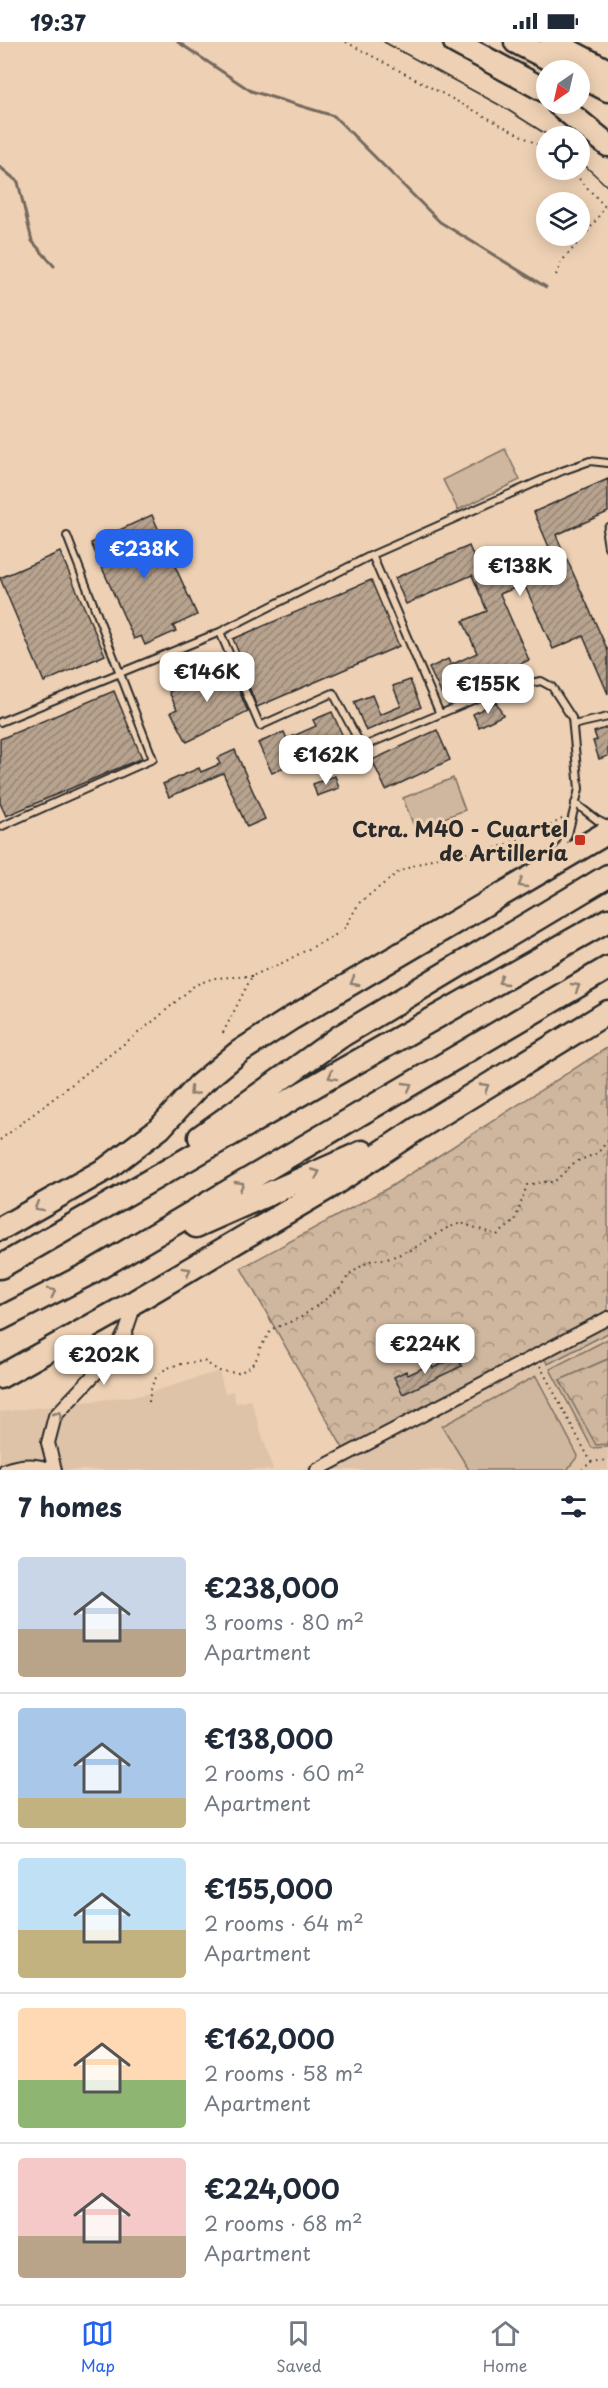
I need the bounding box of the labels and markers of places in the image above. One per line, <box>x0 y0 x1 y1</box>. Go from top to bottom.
pin: €238K <box>102 529 186 580</box>
pin: €138K <box>478 546 562 597</box>
pin: €146K <box>165 652 249 703</box>
pin: €155K <box>446 664 530 715</box>
pin: €162K <box>284 735 368 786</box>
place label: Ctra. M40 - Cuartel de Artillería <box>352 812 568 868</box>
marker: Ctra. M40 - Cuartel de Artillería <box>573 833 587 847</box>
pin: €224K <box>383 1324 467 1375</box>
pin: €202K <box>62 1335 146 1386</box>

